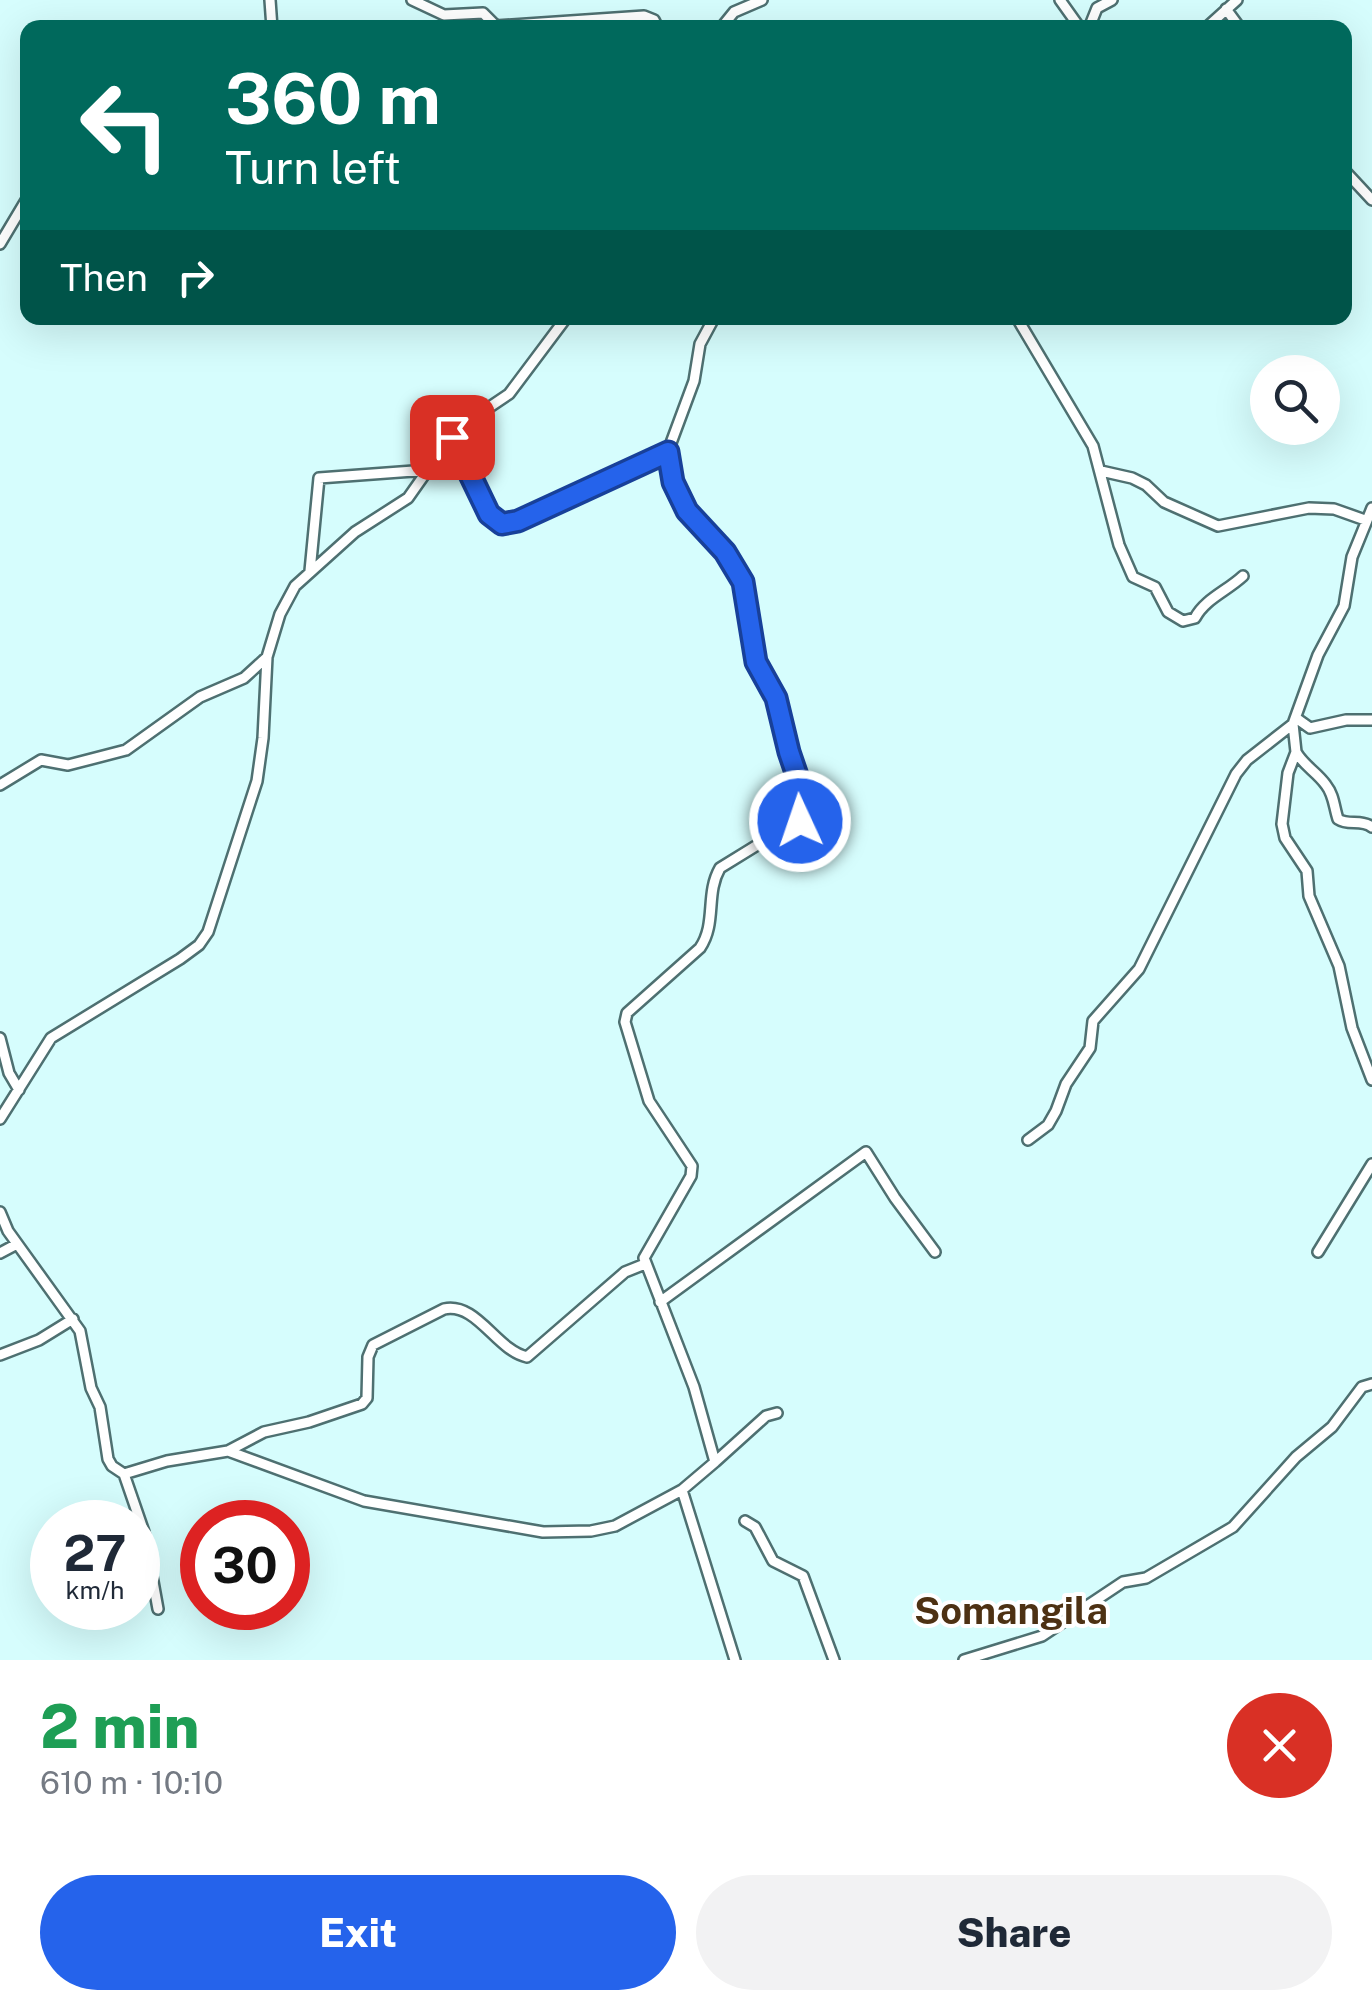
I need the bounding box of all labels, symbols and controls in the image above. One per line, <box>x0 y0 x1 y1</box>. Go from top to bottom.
text: 360 m <box>225 57 441 140</box>
icon: left <box>60 60 190 190</box>
text: Turn left <box>225 141 401 194</box>
icon: right <box>168 250 223 305</box>
text: Then <box>60 255 148 300</box>
map controls <box>1250 355 1340 445</box>
button: search <box>1250 355 1340 445</box>
pin <box>410 395 495 480</box>
icon: arrive <box>425 410 480 465</box>
position arrow <box>748 769 852 873</box>
speed limit sign: 30 <box>180 1500 310 1630</box>
text: 27 <box>63 1523 127 1582</box>
text: km/h <box>66 1575 124 1605</box>
district label: Somangila <box>914 1588 1108 1633</box>
text: 2 min <box>40 1691 199 1762</box>
button: close <box>1227 1693 1332 1798</box>
text: 610 m · 10:10 <box>40 1764 223 1801</box>
button: Exit <box>40 1875 676 1990</box>
button: Share <box>696 1875 1332 1990</box>

